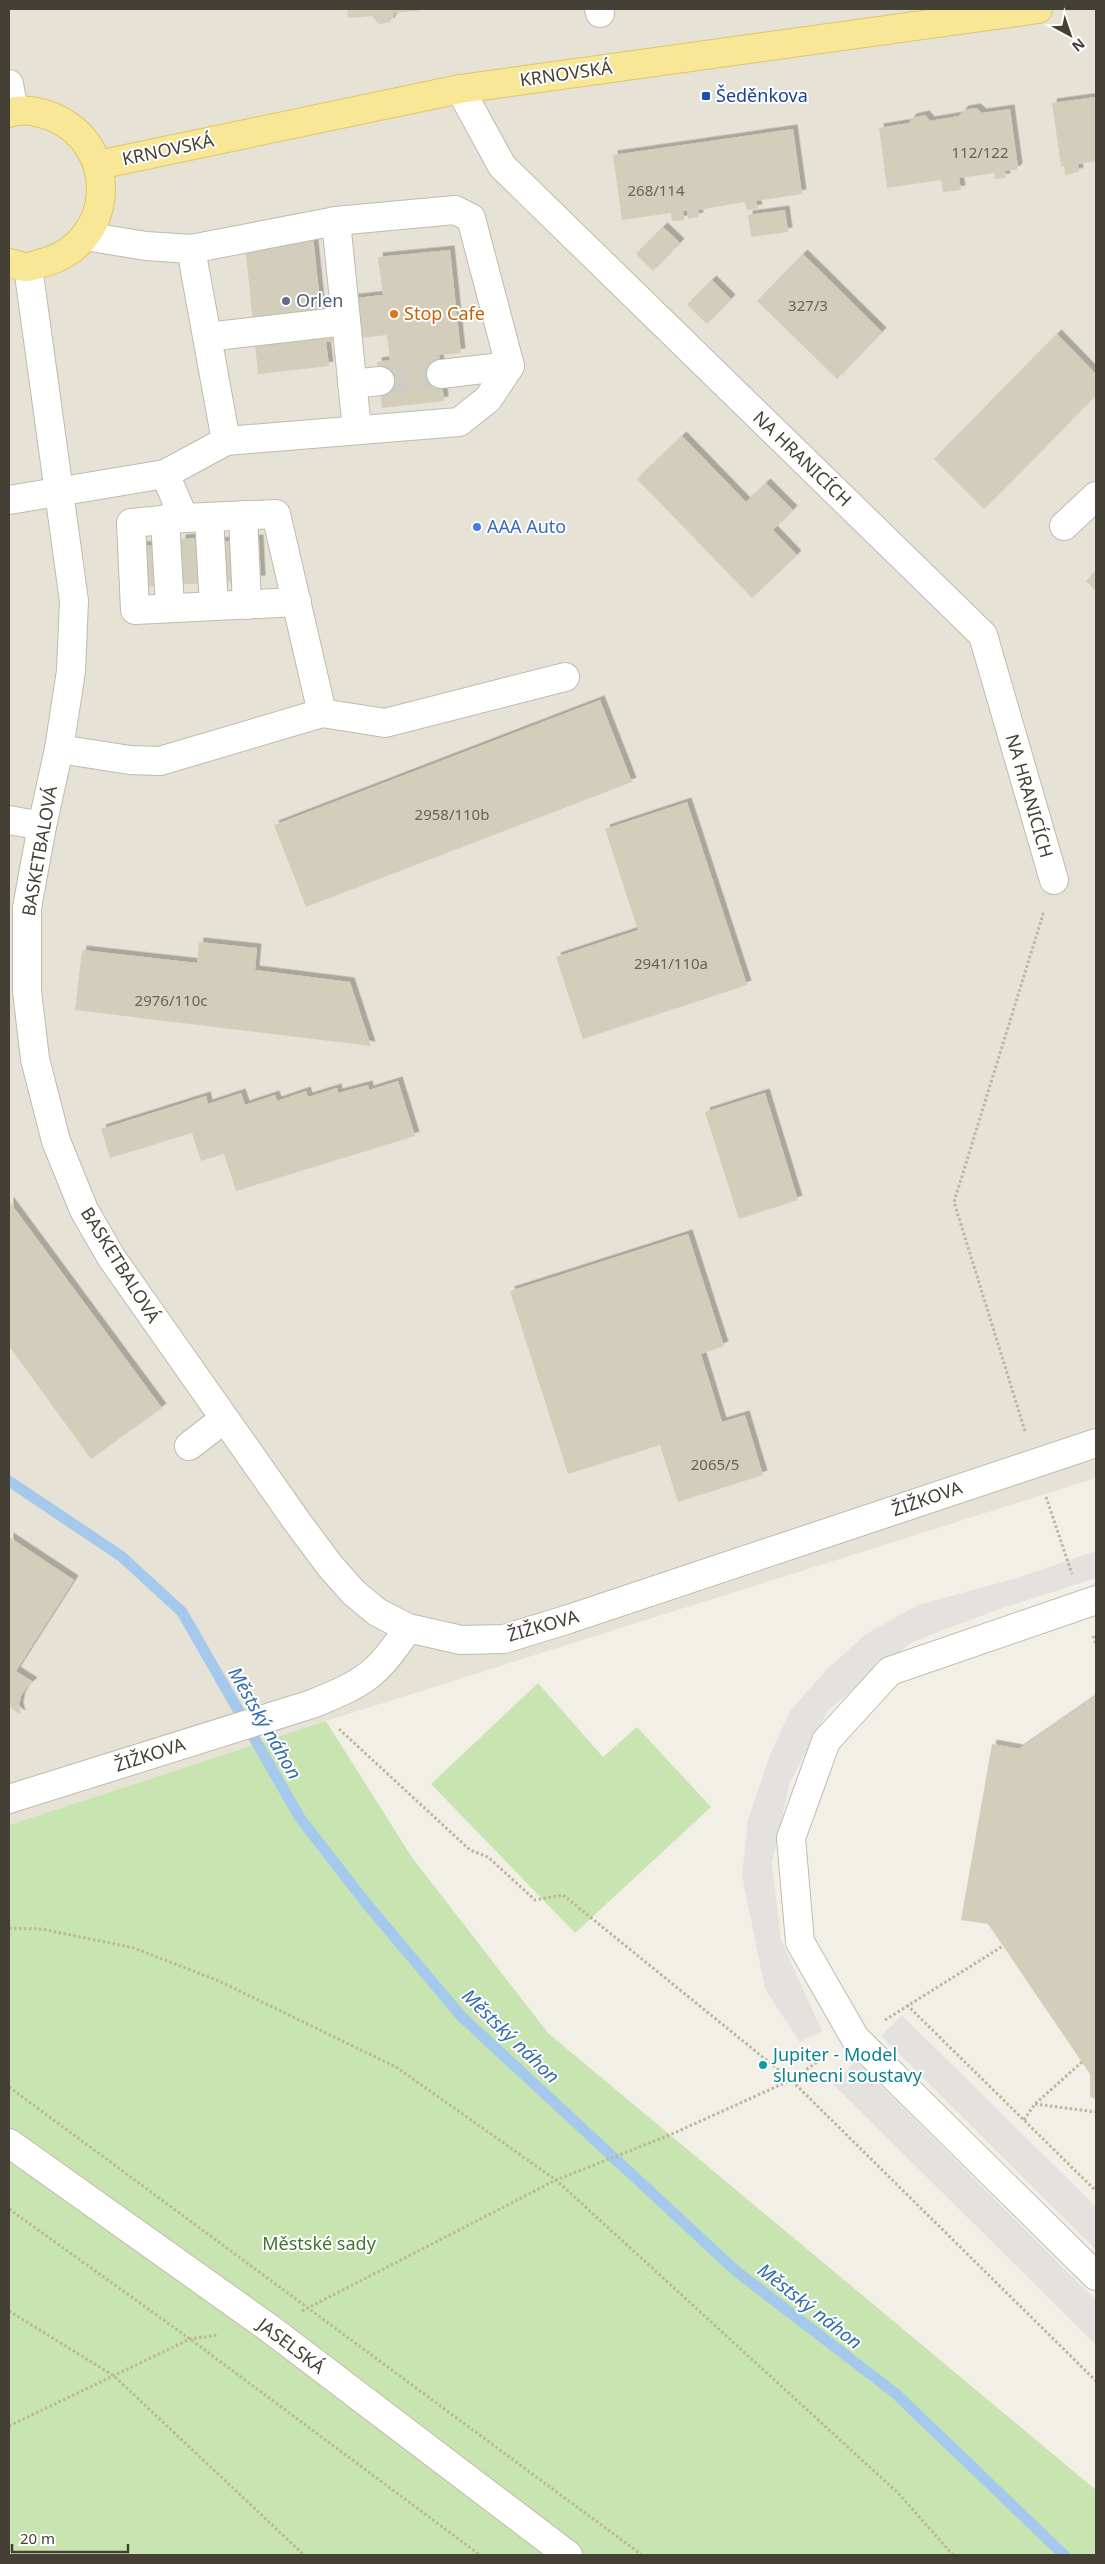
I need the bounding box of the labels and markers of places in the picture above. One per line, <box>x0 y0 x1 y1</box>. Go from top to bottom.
place label: Šeděnkova <box>716 83 808 107</box>
marker: Šeděnkova <box>700 90 712 102</box>
place label: Orlen <box>296 288 343 312</box>
marker: Orlen <box>280 295 292 307</box>
place label: Stop Cafe <box>404 301 485 325</box>
marker: Stop Cafe <box>388 308 400 320</box>
place label: AAA Auto <box>487 514 566 538</box>
marker: AAA Auto <box>471 521 483 533</box>
place label: Jupiter - Model slunecni soustavy <box>771 2042 923 2087</box>
marker: Jupiter - Model slunecni soustavy <box>757 2059 769 2071</box>

